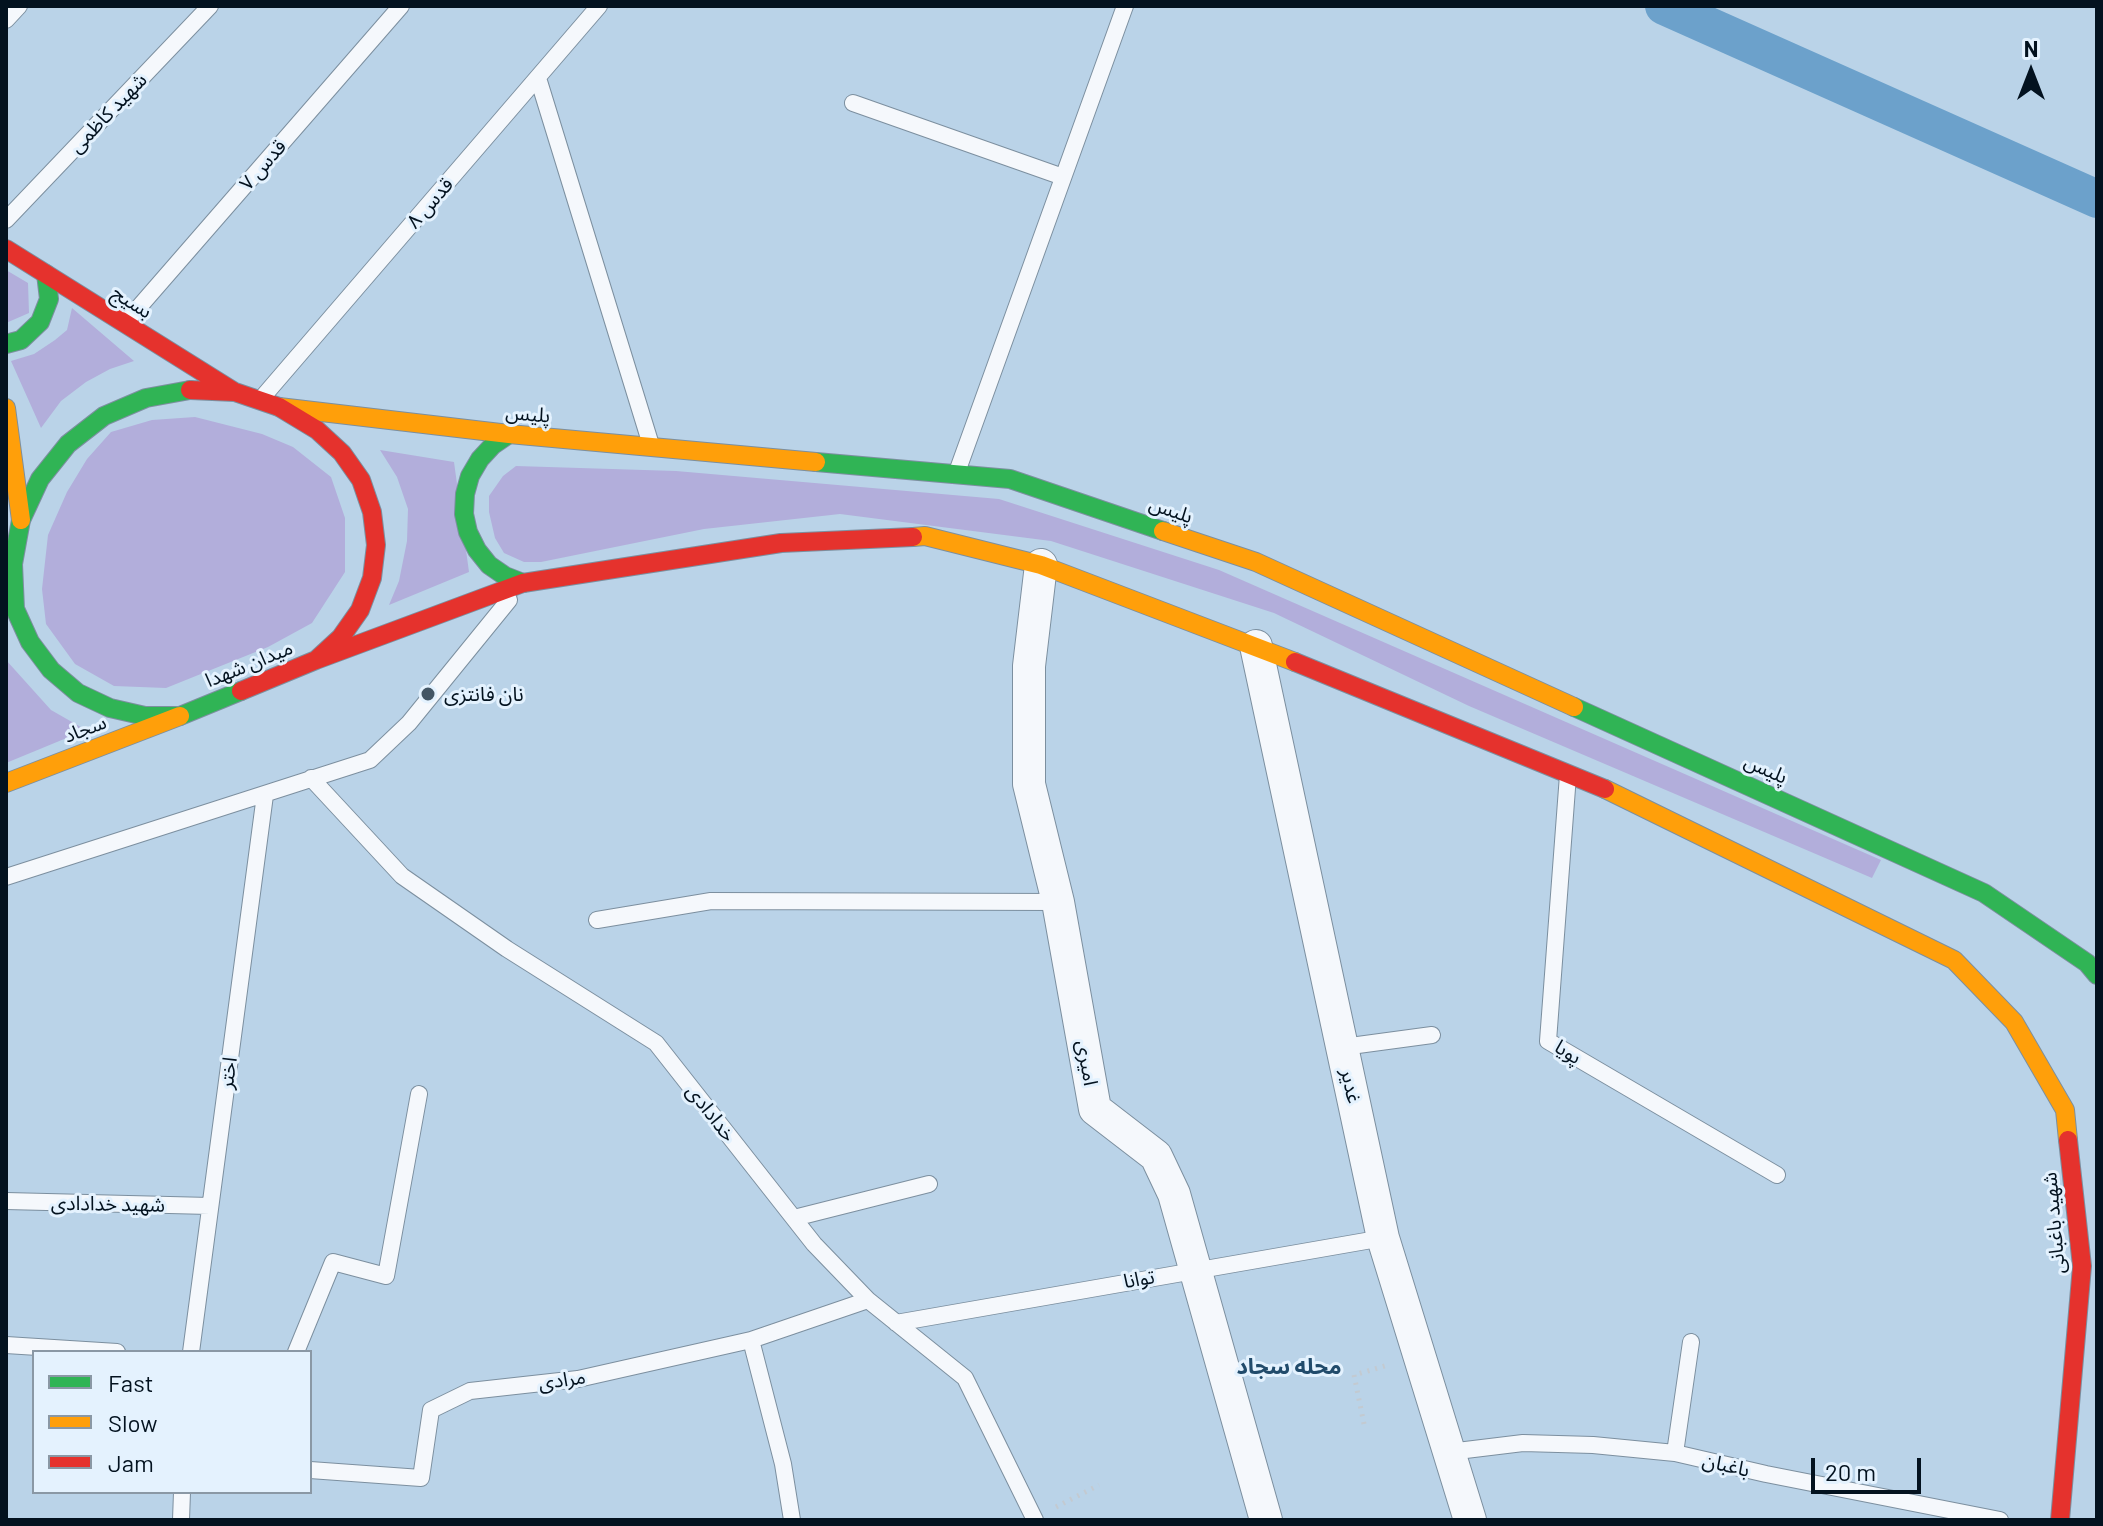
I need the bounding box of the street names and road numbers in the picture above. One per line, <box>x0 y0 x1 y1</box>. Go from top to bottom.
street label: شهید کاظمی <box>64 68 152 158</box>
street label: قدس ۷ <box>235 135 291 195</box>
street label: قدس ۸ <box>402 173 458 233</box>
street label: بسیج <box>107 280 157 324</box>
street label: پلیس <box>505 400 551 428</box>
street label: پلیس <box>1146 491 1196 529</box>
street label: میدان شهدا <box>202 636 296 692</box>
street label: سجاد <box>60 710 110 748</box>
street label: پلیس <box>1741 749 1791 789</box>
street label: پویا <box>1550 1035 1586 1069</box>
street label: امیری <box>1071 1038 1103 1088</box>
street label: اختر <box>214 1056 242 1090</box>
street label: غدیر <box>1336 1067 1366 1105</box>
street label: خدادادی <box>681 1080 741 1146</box>
street label: شهید باغبانی <box>2038 1171 2070 1275</box>
street label: شهید خدادادی <box>51 1191 165 1217</box>
street label: توانا <box>1121 1264 1157 1294</box>
street label: مرادی <box>537 1365 587 1395</box>
street label: باغبان <box>1700 1448 1752 1482</box>

